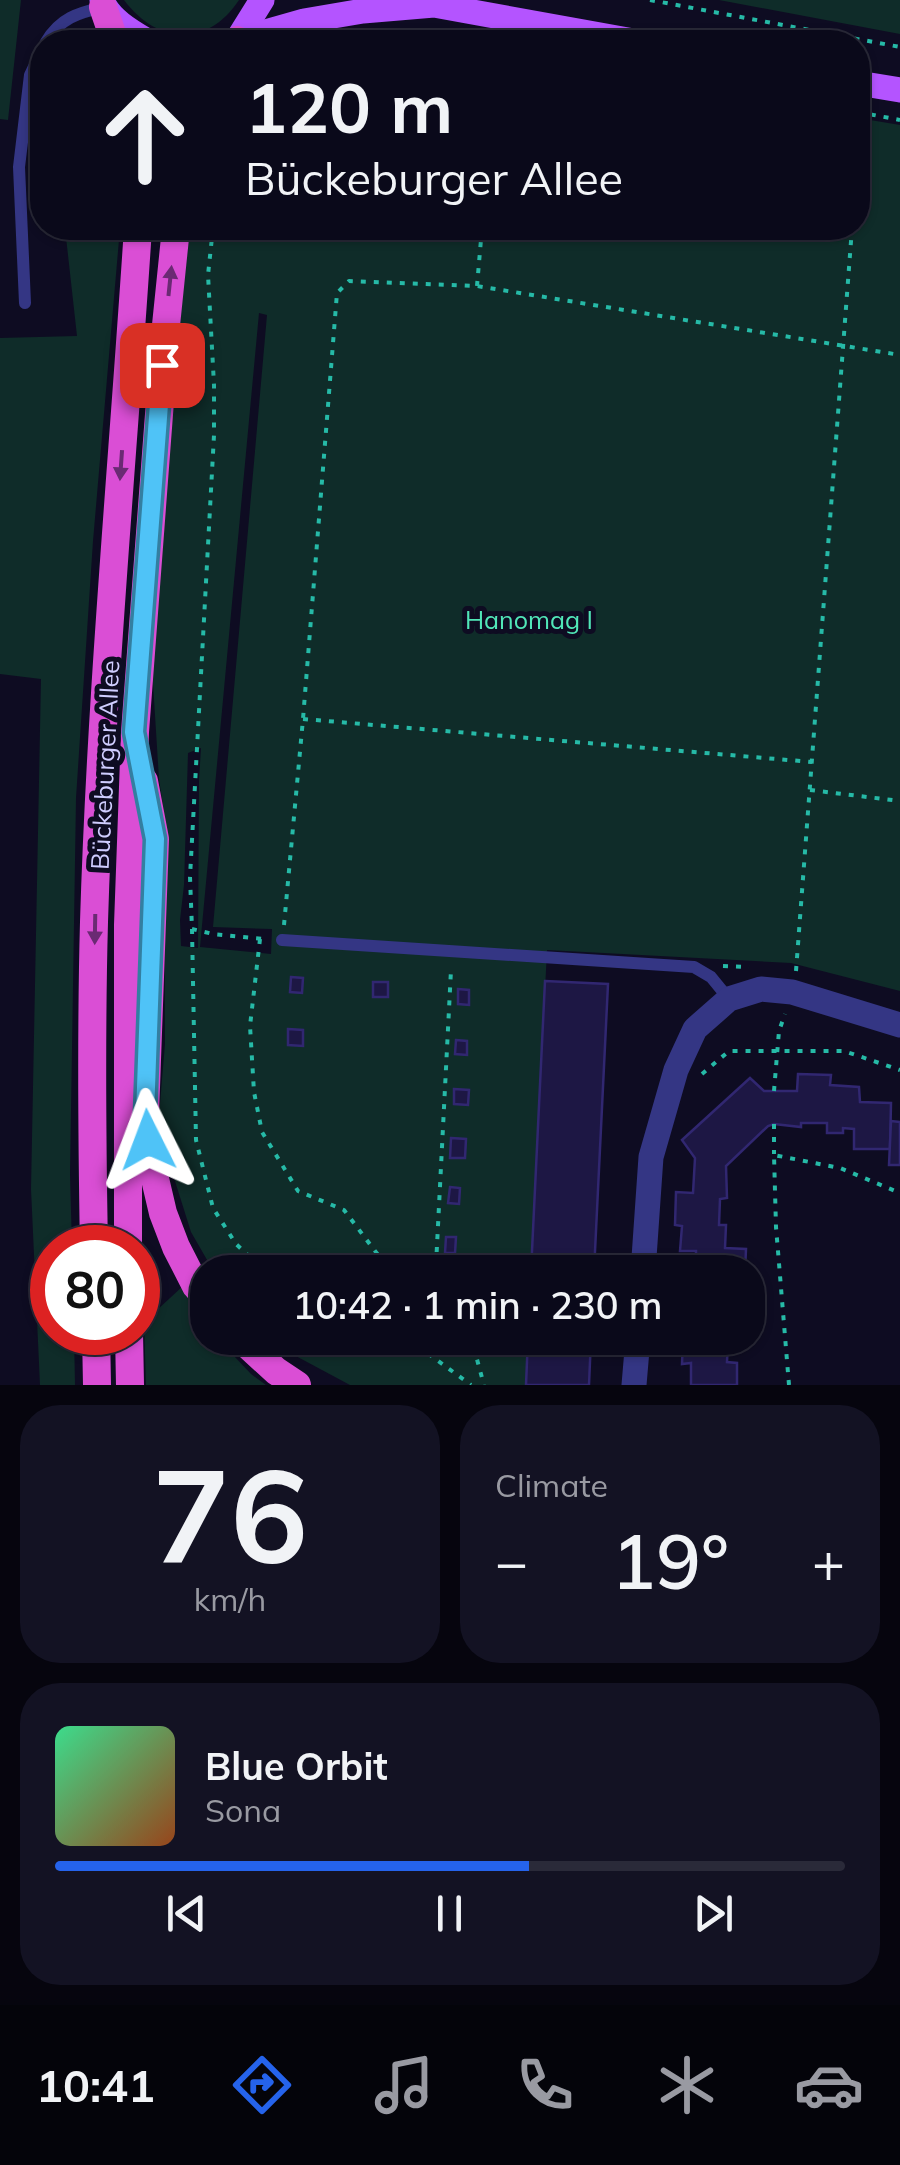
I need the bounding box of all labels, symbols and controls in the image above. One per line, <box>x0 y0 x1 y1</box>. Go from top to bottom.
text: 120 m <box>245 63 453 151</box>
icon: ahead <box>80 70 210 200</box>
text: Bückeburger Allee <box>245 150 623 206</box>
one-way arrow <box>162 265 178 297</box>
pin <box>120 323 205 408</box>
icon: arrive <box>135 338 190 393</box>
one-way arrow <box>113 450 129 482</box>
park label: Hanomag I <box>465 604 593 635</box>
street label: Bückeburger Allee <box>84 659 125 871</box>
one-way arrow <box>86 914 102 946</box>
position arrow <box>96 1088 200 1192</box>
speed limit sign: 80 <box>30 1225 160 1355</box>
text: 10:42 · 1 min · 230 m <box>292 1281 663 1329</box>
text: 76 <box>152 1432 308 1596</box>
text: Climate <box>495 1465 608 1505</box>
text: 19° <box>611 1514 729 1608</box>
text: − <box>495 1527 528 1596</box>
text: + <box>812 1527 845 1596</box>
text: km/h <box>194 1579 266 1619</box>
text: Blue Orbit <box>205 1742 388 1790</box>
text: Sona <box>205 1790 281 1830</box>
icon: previous <box>159 1886 214 1941</box>
icon: pause <box>422 1886 477 1941</box>
icon: next <box>686 1886 741 1941</box>
icon: directions <box>227 2050 297 2120</box>
icon: music <box>369 2050 439 2120</box>
icon: phone <box>510 2050 580 2120</box>
icon: climate <box>652 2050 722 2120</box>
icon: car <box>794 2050 864 2120</box>
text: 10:41 <box>36 2057 155 2113</box>

